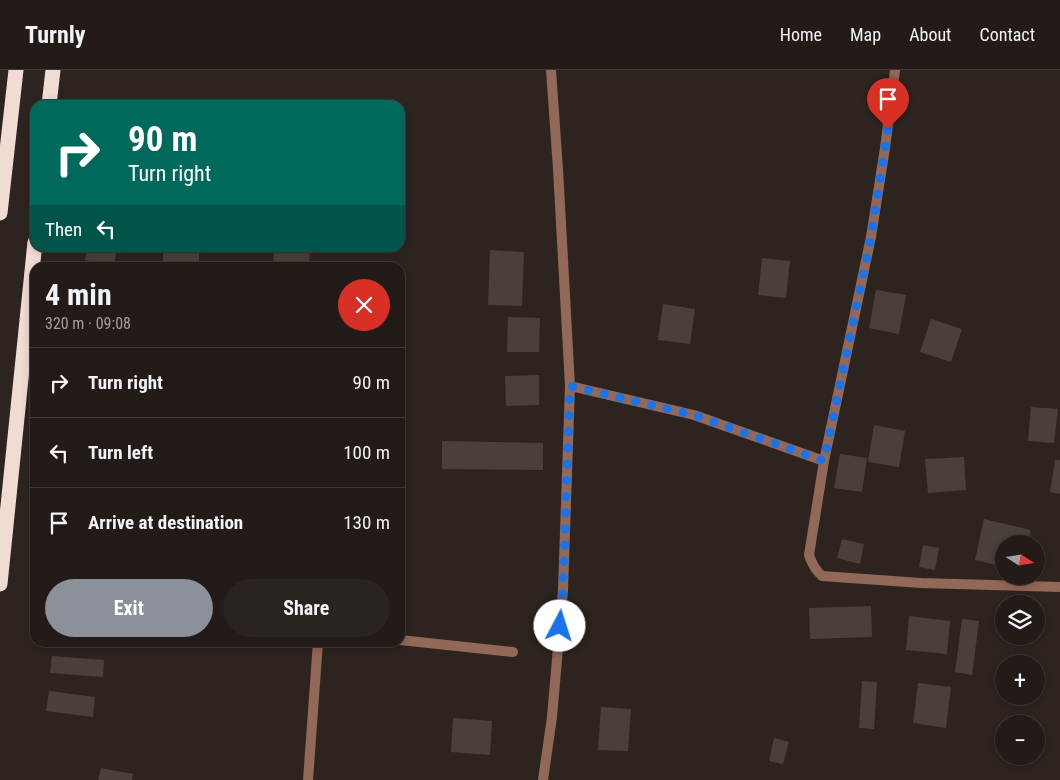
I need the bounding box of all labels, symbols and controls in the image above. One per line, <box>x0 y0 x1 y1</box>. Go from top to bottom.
text: Turnly <box>25 21 86 49</box>
text: Home <box>780 24 822 45</box>
text: Map <box>850 24 881 45</box>
text: About <box>909 24 951 45</box>
text: Contact <box>979 24 1035 45</box>
pin <box>867 78 909 129</box>
icon: arrive <box>874 85 902 113</box>
text: 90 m <box>128 119 197 160</box>
icon: right <box>45 120 110 185</box>
text: Turn right <box>128 161 211 186</box>
icon: left <box>92 215 120 243</box>
text: Then <box>45 218 82 241</box>
text: 4 min <box>45 277 112 312</box>
button: close <box>338 279 390 331</box>
text: 320 m · 09:08 <box>45 314 131 333</box>
icon: right <box>45 369 73 397</box>
text: Turn right <box>88 371 163 394</box>
text: 90 m <box>353 371 390 394</box>
icon: left <box>45 439 73 467</box>
text: Turn left <box>88 441 153 464</box>
text: 100 m <box>343 441 390 464</box>
icon: arrive <box>45 509 73 537</box>
text: Arrive at destination <box>88 511 243 534</box>
text: 130 m <box>343 511 390 534</box>
north arrow <box>995 535 1045 585</box>
map controls <box>995 535 1045 765</box>
button: Exit <box>45 579 213 637</box>
button: Share <box>223 579 390 637</box>
button: layers <box>995 595 1045 645</box>
position arrow <box>533 599 585 651</box>
button: + <box>995 655 1045 705</box>
button: − <box>995 715 1045 765</box>

